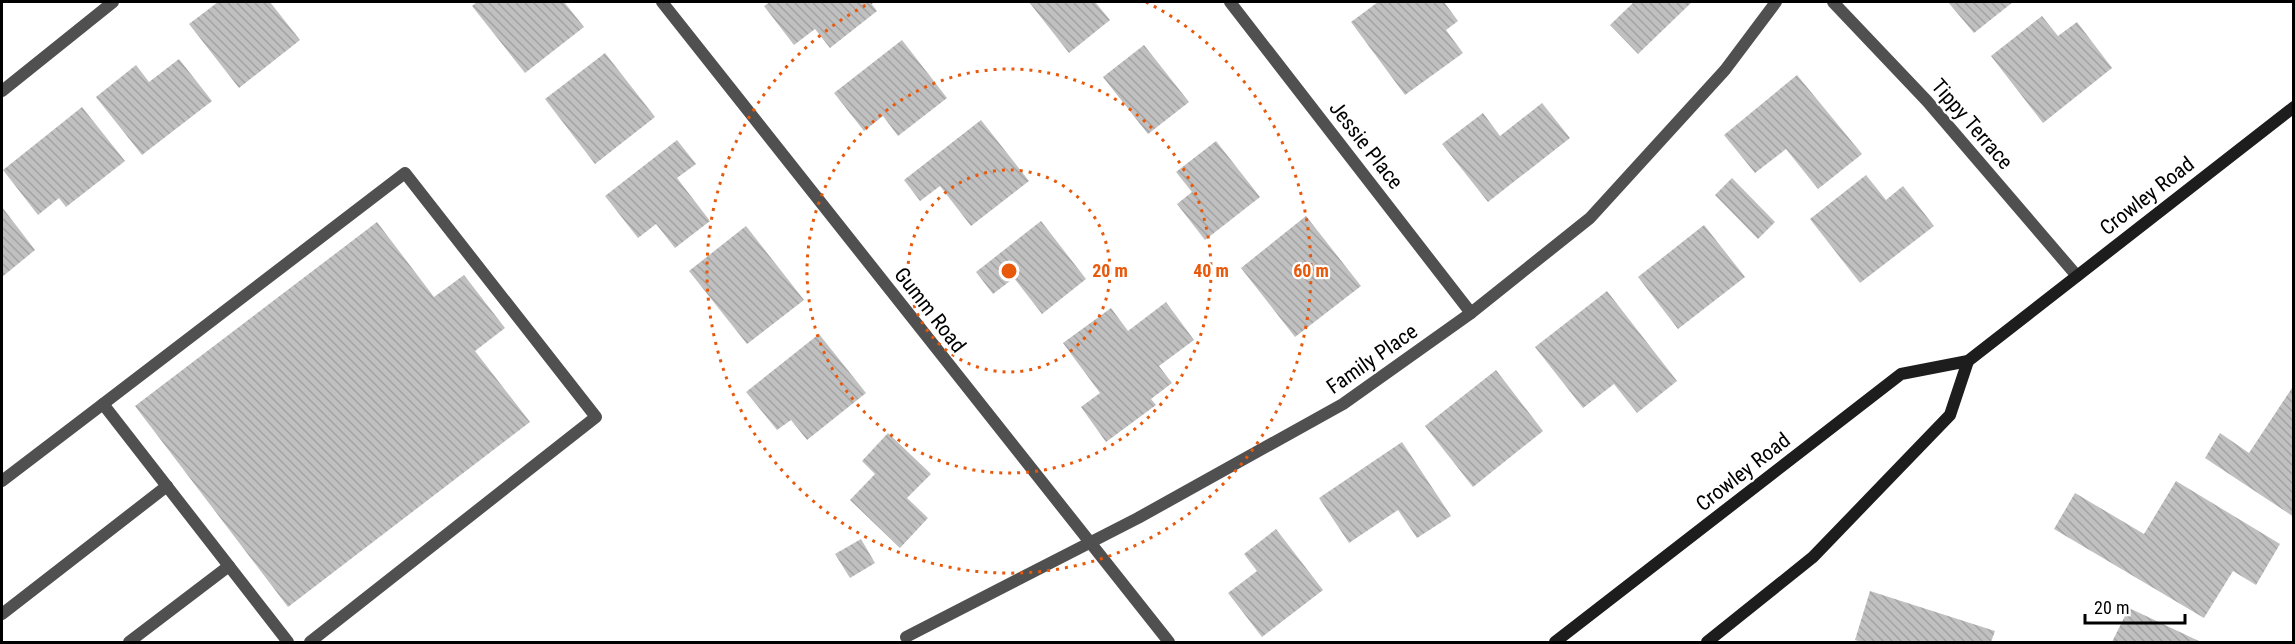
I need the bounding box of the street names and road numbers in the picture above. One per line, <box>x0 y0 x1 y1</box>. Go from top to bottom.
street label: Tippy Terrace <box>1926 74 2018 174</box>
street label: Jessie Place <box>1324 96 1408 194</box>
street label: Crowley Road <box>2095 152 2199 240</box>
street label: Gumm Road <box>889 263 971 357</box>
street label: Family Place <box>1322 319 1422 399</box>
street label: Crowley Road <box>1691 428 1795 516</box>

